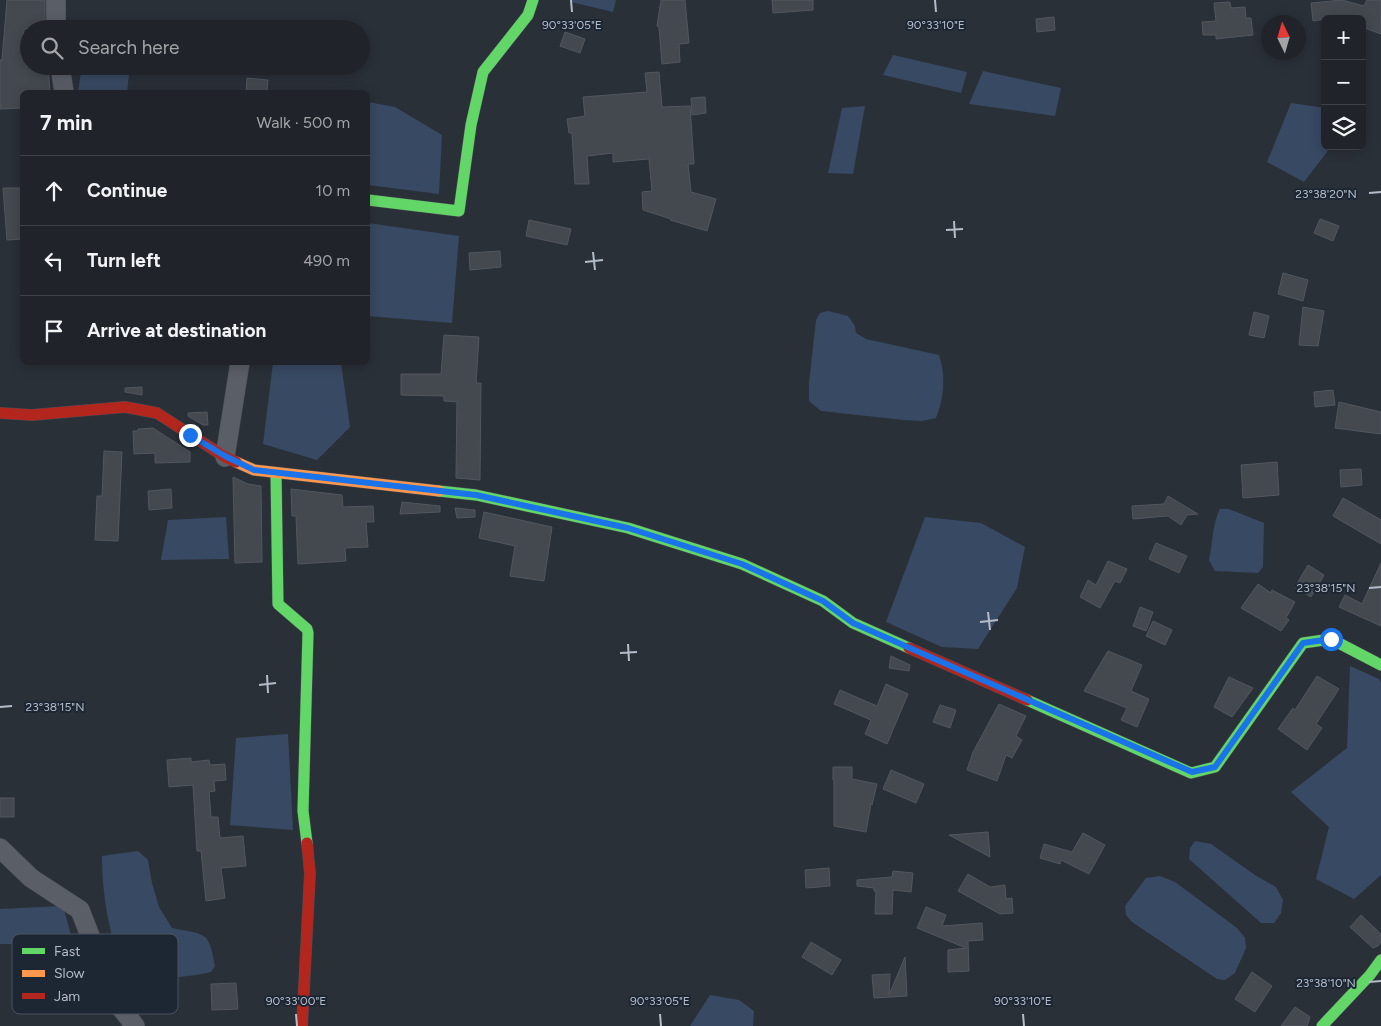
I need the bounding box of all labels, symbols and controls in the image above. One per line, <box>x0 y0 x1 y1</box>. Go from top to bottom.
north arrow <box>1261 15 1306 60</box>
map controls <box>1321 15 1366 150</box>
button: + <box>1321 15 1366 60</box>
text: 90°33'05"E <box>542 18 602 32</box>
text: 90°33'10"E <box>907 18 965 32</box>
search box <box>20 20 370 75</box>
icon: search <box>38 34 66 62</box>
text: Search here <box>78 36 180 59</box>
button: − <box>1321 60 1366 105</box>
button: layers <box>1321 105 1366 150</box>
text: 7 min <box>40 110 92 135</box>
text: Walk · 500 m <box>257 113 350 132</box>
icon: ahead <box>40 177 68 205</box>
text: Continue <box>87 179 167 202</box>
text: 10 m <box>316 181 350 200</box>
text: 23°38'20"N <box>1295 187 1357 201</box>
icon: left <box>40 247 68 275</box>
text: Turn left <box>87 249 161 272</box>
text: 490 m <box>303 251 350 270</box>
icon: arrive <box>40 317 68 345</box>
text: Arrive at destination <box>87 319 266 342</box>
route end <box>179 424 202 447</box>
text: 23°38'15"N <box>1297 581 1355 595</box>
route start <box>1320 628 1343 651</box>
text: 23°38'15"N <box>26 700 84 714</box>
legend <box>12 934 178 1014</box>
text: Fast <box>54 943 80 960</box>
text: Slow <box>54 965 85 982</box>
text: 23°38'10"N <box>1296 976 1356 990</box>
text: Jam <box>54 988 80 1005</box>
text: 90°33'00"E <box>266 994 326 1008</box>
text: 90°33'05"E <box>630 994 690 1008</box>
text: 90°33'10"E <box>994 994 1052 1008</box>

